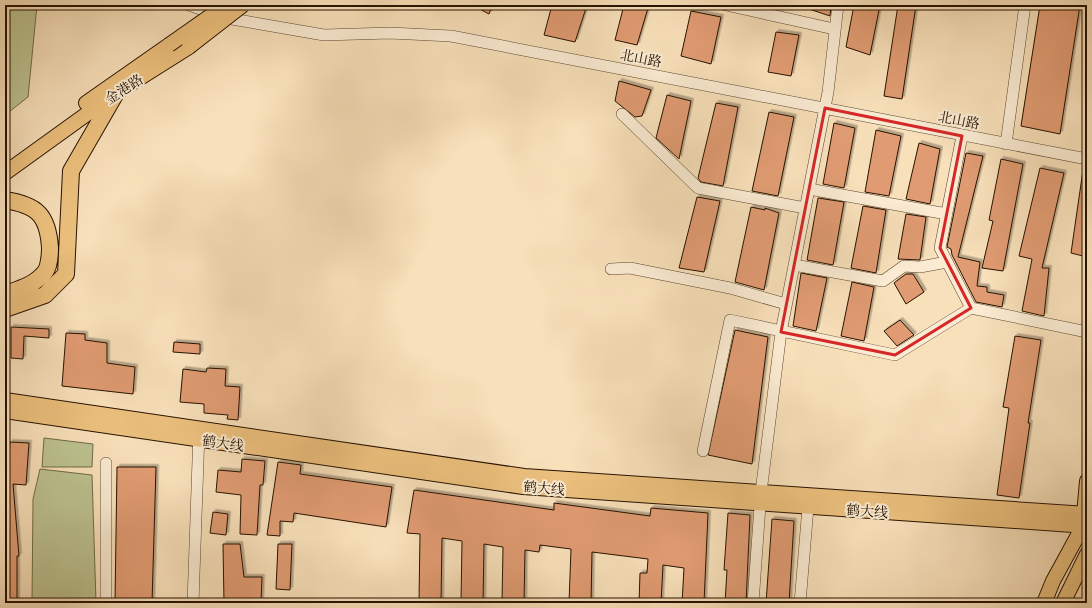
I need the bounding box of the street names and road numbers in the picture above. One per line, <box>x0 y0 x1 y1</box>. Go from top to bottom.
street label: 北山路 <box>618 46 663 72</box>
street label: 金港路 <box>102 71 147 109</box>
street label: 北山路 <box>936 108 981 134</box>
street label: 鹤大线 <box>201 432 245 456</box>
street label: 鹤大线 <box>522 478 566 500</box>
street label: 鹤大线 <box>845 502 889 522</box>

